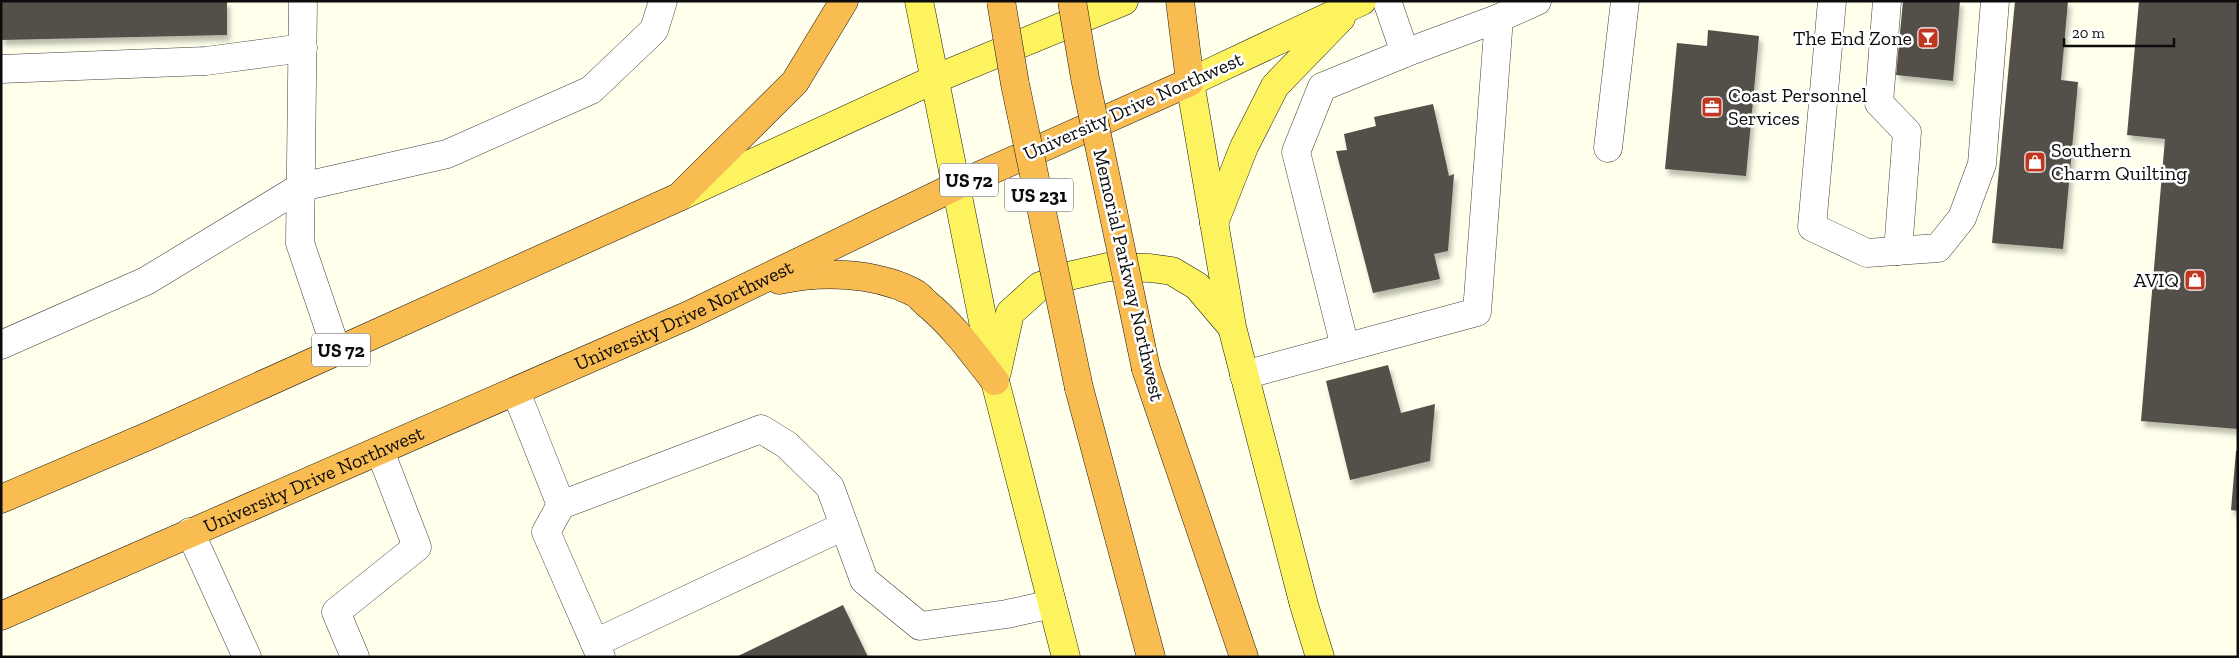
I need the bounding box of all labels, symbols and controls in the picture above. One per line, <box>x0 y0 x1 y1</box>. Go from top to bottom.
scale bar <box>2064 15 2174 47</box>
text: 20 m <box>2072 24 2105 42</box>
place label: The End Zone <box>1793 26 1912 50</box>
bar icon: The End Zone <box>1916 26 1940 50</box>
street label: University Drive Northwest <box>1019 46 1247 165</box>
place label: Coast Personnel Services <box>1728 83 1867 130</box>
office icon: Coast Personnel Services <box>1700 95 1724 119</box>
place label: Southern Charm Quilting <box>2051 138 2187 185</box>
street label: Memorial Parkway Northwest <box>1088 147 1170 404</box>
shop icon: Southern Charm Quilting <box>2023 150 2047 174</box>
road number: US 72 <box>940 164 998 196</box>
road number: US 231 <box>1005 178 1073 212</box>
street label: University Drive Northwest <box>571 254 797 376</box>
place label: AVIQ <box>2134 268 2179 292</box>
shop icon: AVIQ <box>2183 268 2207 292</box>
road number: US 72 <box>312 334 370 366</box>
street label: University Drive Northwest <box>200 420 428 538</box>

